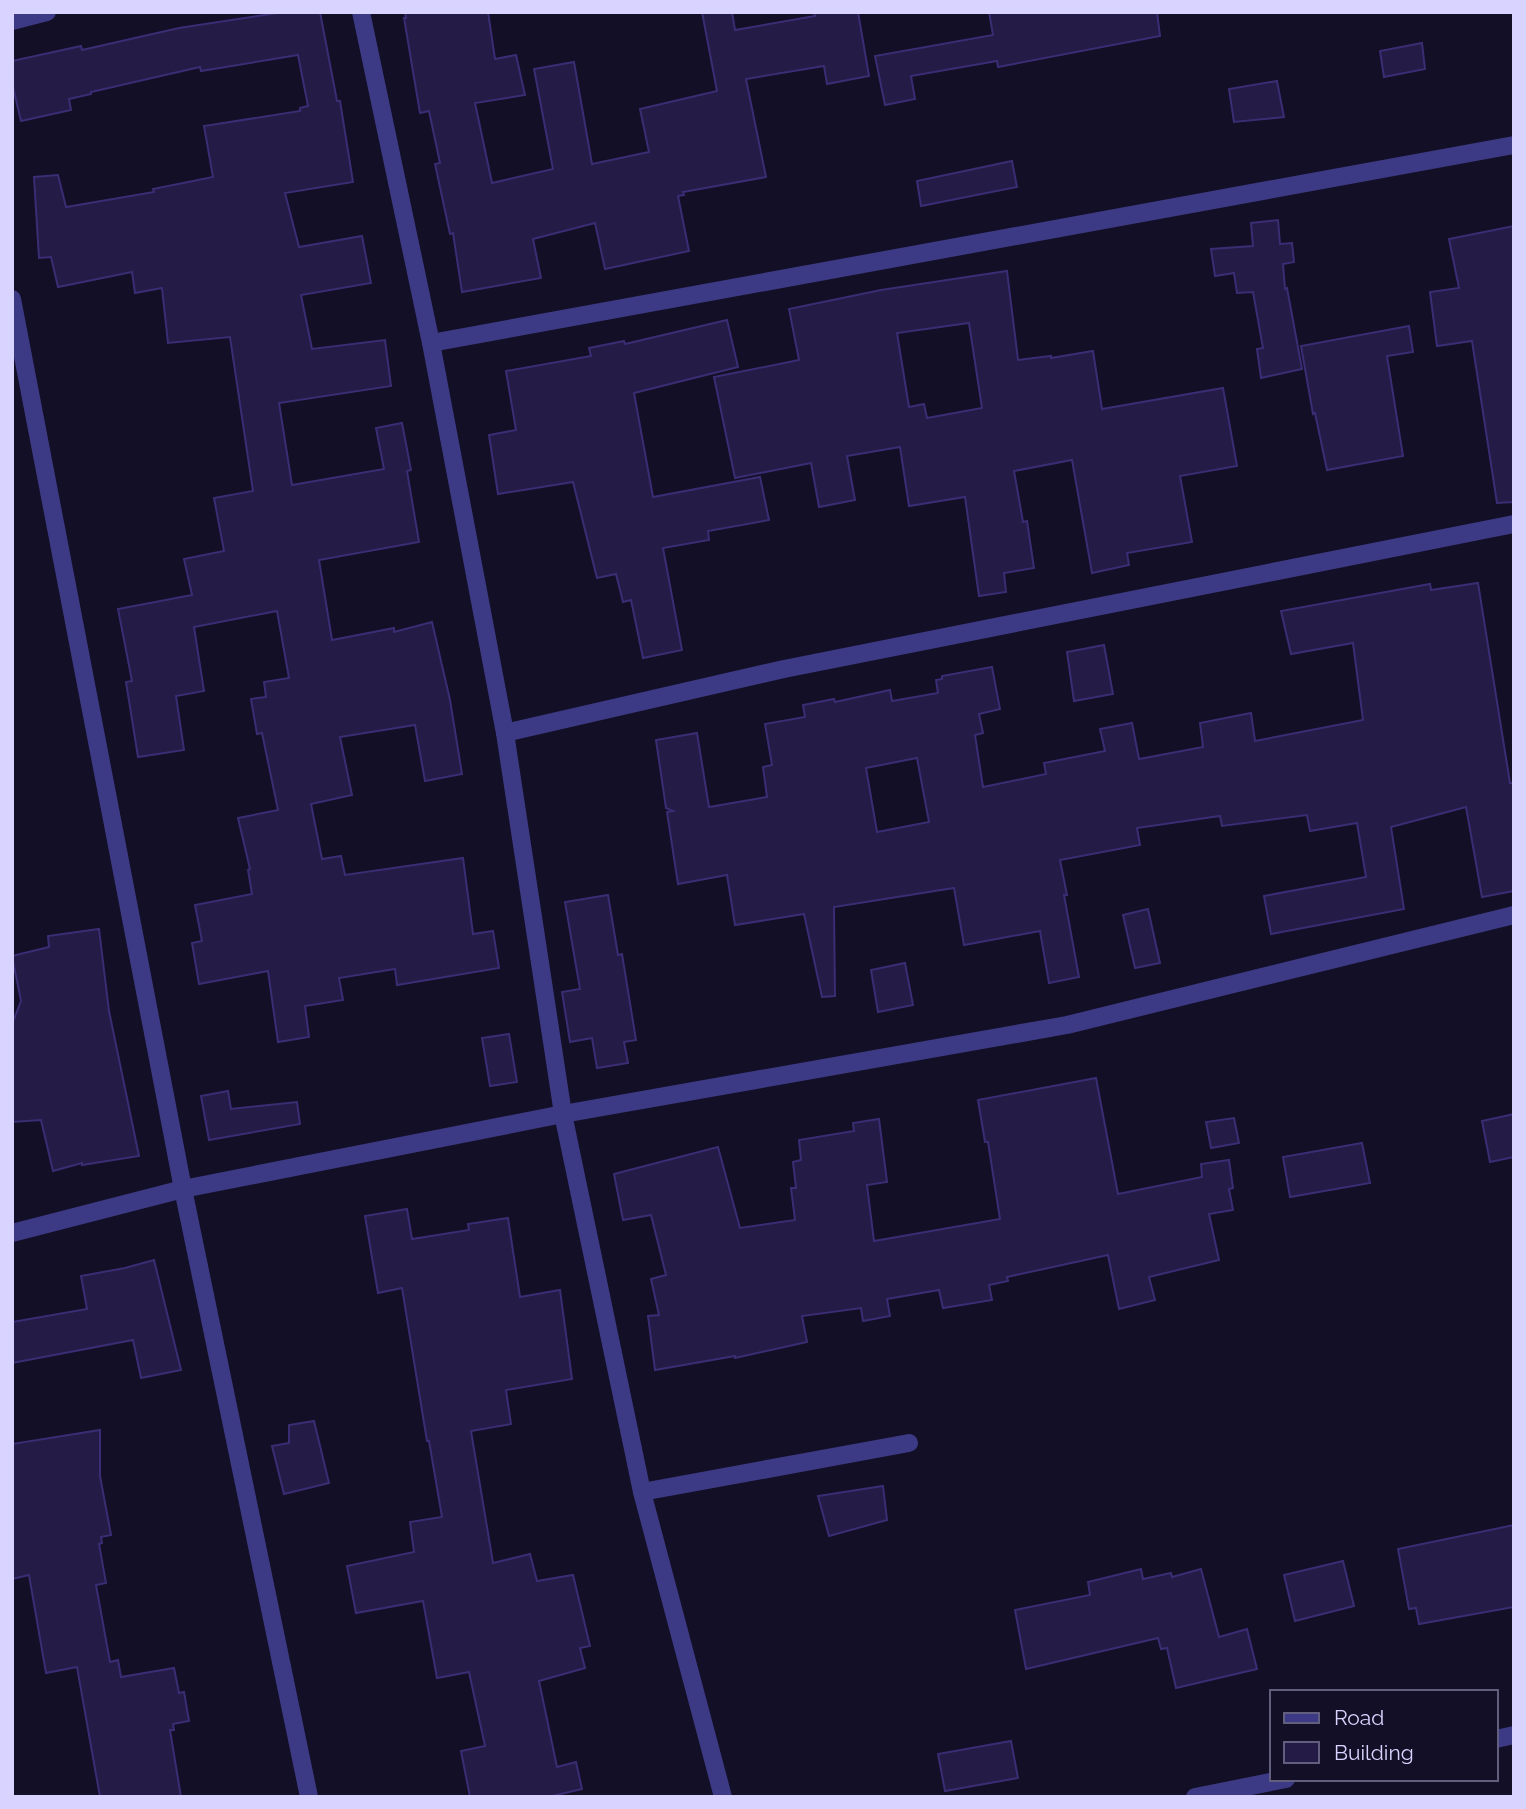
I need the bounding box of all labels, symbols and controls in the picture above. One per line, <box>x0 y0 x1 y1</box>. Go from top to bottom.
legend <box>1270 1690 1498 1781</box>
text: Road <box>1334 1705 1384 1730</box>
text: Building <box>1334 1740 1414 1765</box>

